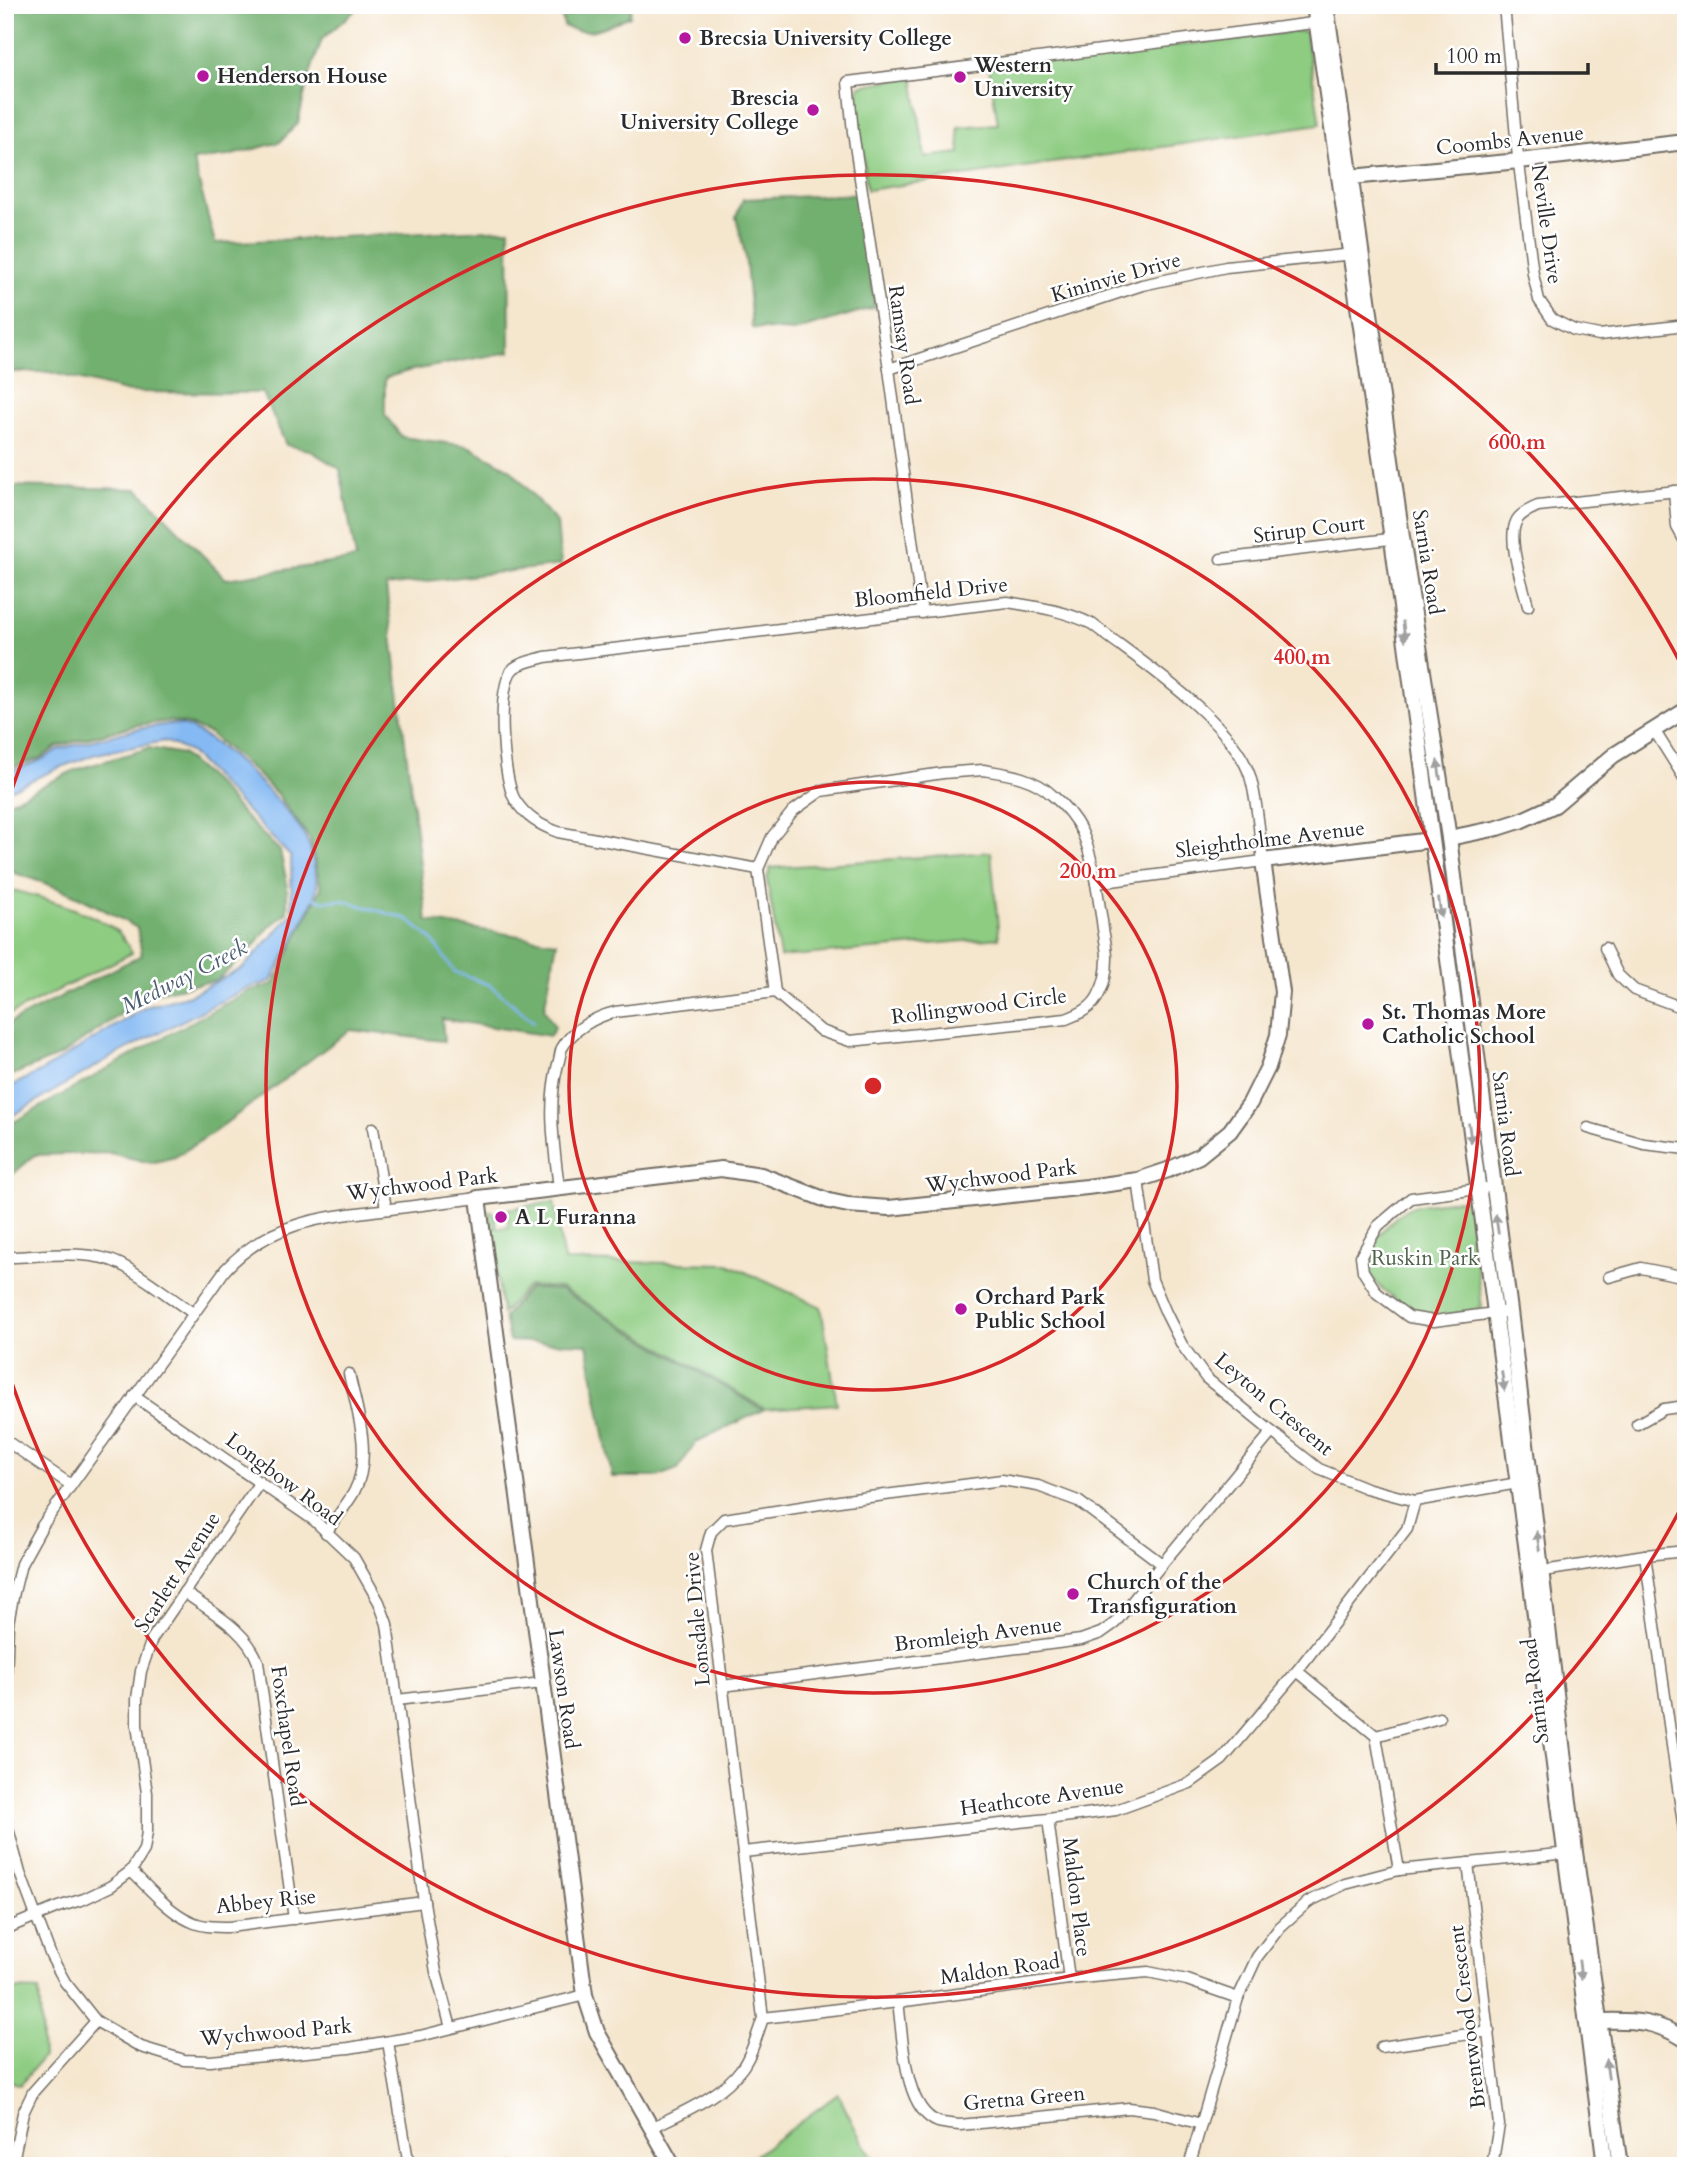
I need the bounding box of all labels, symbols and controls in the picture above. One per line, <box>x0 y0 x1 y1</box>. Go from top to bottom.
place label: Brecsia University College <box>699 24 952 53</box>
marker: Brecsia University College <box>677 30 693 46</box>
scale bar <box>1436 32 1588 76</box>
text: 100 m <box>1446 42 1502 71</box>
place label: Western University <box>973 51 1074 104</box>
place label: Henderson House <box>217 62 388 91</box>
marker: Henderson House <box>195 68 211 84</box>
marker: Western University <box>952 69 968 85</box>
place label: Brescia University College <box>620 84 800 137</box>
marker: Brescia University College <box>805 102 821 118</box>
street label: Coombs Avenue <box>1435 118 1585 163</box>
street label: Neville Drive <box>1524 162 1569 286</box>
street label: Kininvie Drive <box>1048 245 1184 310</box>
street label: Ramsay Road <box>881 283 926 407</box>
text: 600 m <box>1488 428 1546 457</box>
street label: Sarnia Road <box>1405 507 1450 617</box>
street label: Stirup Court <box>1252 508 1367 551</box>
street label: Bloomfield Drive <box>853 570 1009 615</box>
one-way arrow <box>1398 620 1409 642</box>
text: 400 m <box>1273 643 1331 672</box>
one-way arrow <box>1433 759 1444 781</box>
street label: Sleightholme Avenue <box>1174 813 1366 865</box>
text: 200 m <box>1059 857 1117 886</box>
one-way arrow <box>1435 897 1446 919</box>
water label: Medway Creek <box>116 931 253 1022</box>
street label: Rollingwood Circle <box>890 981 1068 1032</box>
place label: St. Thomas More Catholic School <box>1382 998 1547 1051</box>
marker: St. Thomas More Catholic School <box>1360 1016 1376 1032</box>
street label: Sarnia Road <box>1485 1070 1526 1178</box>
centre of rings <box>861 1074 885 1098</box>
one-way arrow <box>1465 1122 1476 1144</box>
street label: Wychwood Park <box>923 1153 1079 1200</box>
street label: Wychwood Park <box>344 1161 500 1208</box>
place label: A L Furanna <box>515 1203 637 1232</box>
marker: A L Furanna <box>493 1209 509 1225</box>
one-way arrow <box>1492 1213 1503 1235</box>
park label: Ruskin Park <box>1371 1244 1480 1273</box>
place label: Orchard Park Public School <box>975 1283 1106 1336</box>
marker: Orchard Park Public School <box>953 1301 969 1317</box>
street label: Leyton Crescent <box>1208 1346 1340 1463</box>
one-way arrow <box>1498 1370 1509 1392</box>
street label: Longbow Road <box>219 1426 348 1533</box>
street label: Scarlett Avenue <box>127 1506 227 1638</box>
one-way arrow <box>1532 1530 1543 1552</box>
street label: Lonsdale Drive <box>677 1551 718 1687</box>
place label: Church of the Transfiguration <box>1087 1568 1238 1621</box>
marker: Church of the Transfiguration <box>1065 1586 1081 1602</box>
street label: Bromleigh Avenue <box>892 1610 1064 1659</box>
street label: Lawson Road <box>541 1627 586 1751</box>
street label: Sarnia Road <box>1515 1637 1556 1745</box>
street label: Foxchapel Road <box>263 1664 312 1808</box>
street label: Heathcote Avenue <box>958 1772 1126 1823</box>
street label: Maldon Place <box>1055 1836 1098 1959</box>
street label: Abbey Rise <box>214 1882 318 1921</box>
street label: Brentwood Crescent <box>1442 1923 1493 2110</box>
street label: Maldon Road <box>938 1947 1062 1992</box>
one-way arrow <box>1575 1959 1586 1981</box>
street label: Wychwood Park <box>198 2011 354 2054</box>
one-way arrow <box>1602 2058 1613 2080</box>
street label: Gretna Green <box>962 2079 1086 2118</box>

